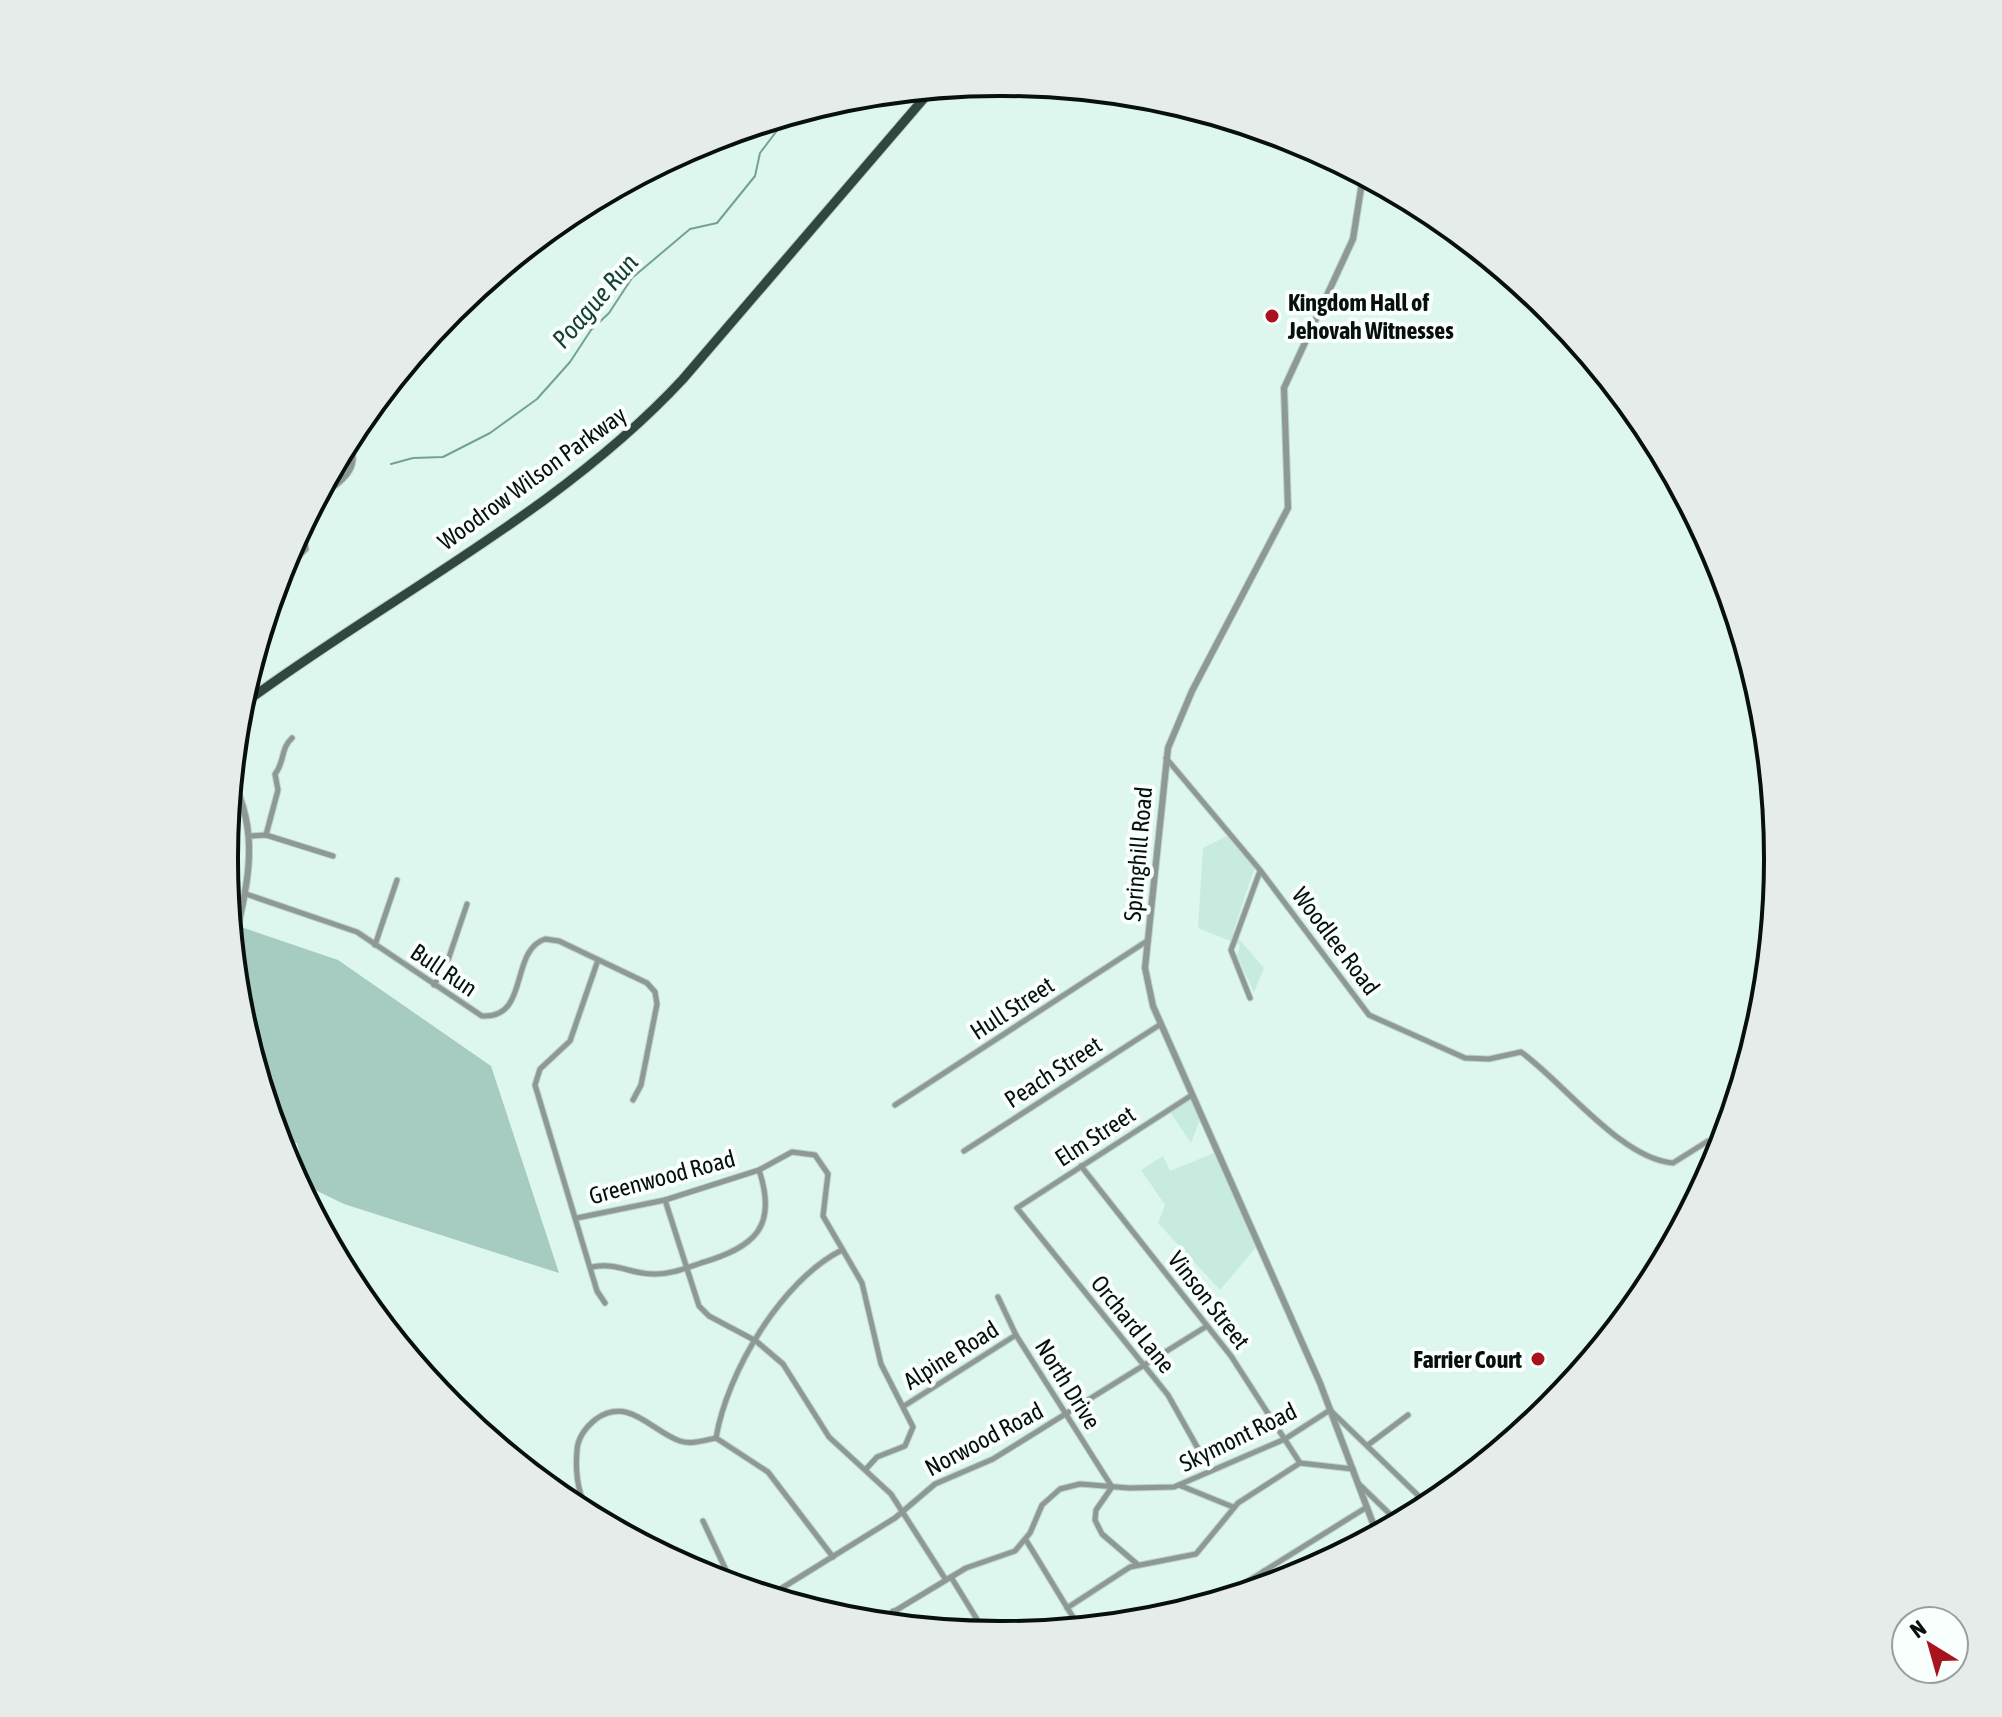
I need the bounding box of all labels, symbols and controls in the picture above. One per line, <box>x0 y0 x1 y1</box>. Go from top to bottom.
water label: Poague Run <box>546 247 644 354</box>
place label: Kingdom Hall of Jehovah Witnesses <box>1287 289 1454 344</box>
marker: Kingdom Hall of Jehovah Witnesses <box>1263 307 1281 325</box>
street label: Woodrow Wilson Parkway <box>433 401 631 555</box>
street label: Springhill Road <box>1119 786 1157 922</box>
street label: Woodlee Road <box>1287 882 1385 1000</box>
street label: Bull Run <box>406 938 482 1002</box>
street label: Hull Street <box>965 971 1059 1045</box>
street label: Peach Street <box>1000 1031 1107 1113</box>
street label: Elm Street <box>1050 1100 1140 1172</box>
street label: Greenwood Road <box>586 1145 738 1209</box>
street label: Vinson Street <box>1163 1246 1255 1354</box>
street label: Orchard Lane <box>1086 1270 1180 1378</box>
street label: Alpine Road <box>899 1315 1003 1395</box>
street label: North Drive <box>1030 1334 1106 1434</box>
place label: Farrier Court <box>1413 1346 1522 1373</box>
marker: Farrier Court <box>1529 1350 1547 1368</box>
street label: Norwood Road <box>920 1397 1048 1481</box>
street label: Skymont Road <box>1175 1397 1301 1477</box>
north arrow <box>1890 1605 1970 1685</box>
text: N <box>1905 1615 1931 1643</box>

